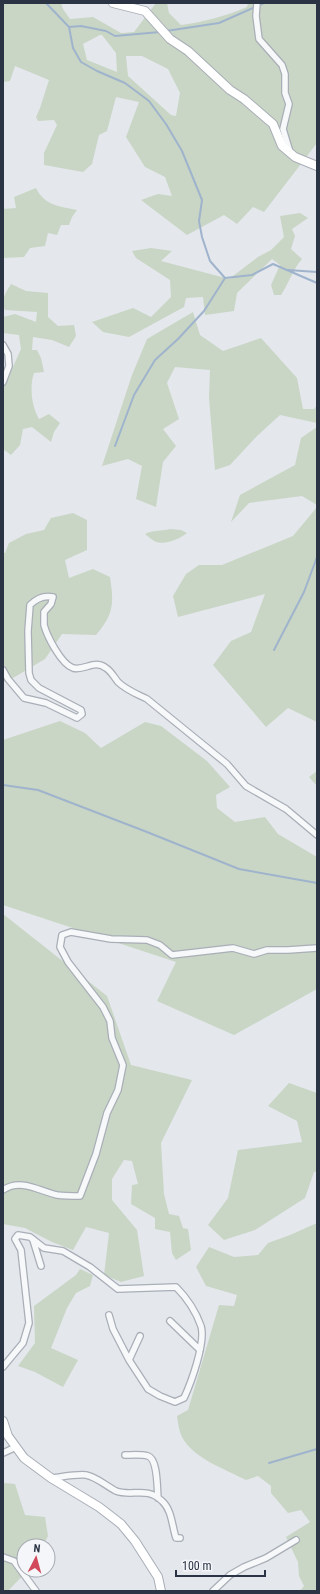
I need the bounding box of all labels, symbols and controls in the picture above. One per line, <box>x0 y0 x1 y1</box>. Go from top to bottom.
north arrow <box>16 1538 56 1578</box>
text: N <box>33 1542 41 1555</box>
scale bar <box>176 1552 265 1578</box>
text: 100 m <box>182 1559 212 1573</box>

